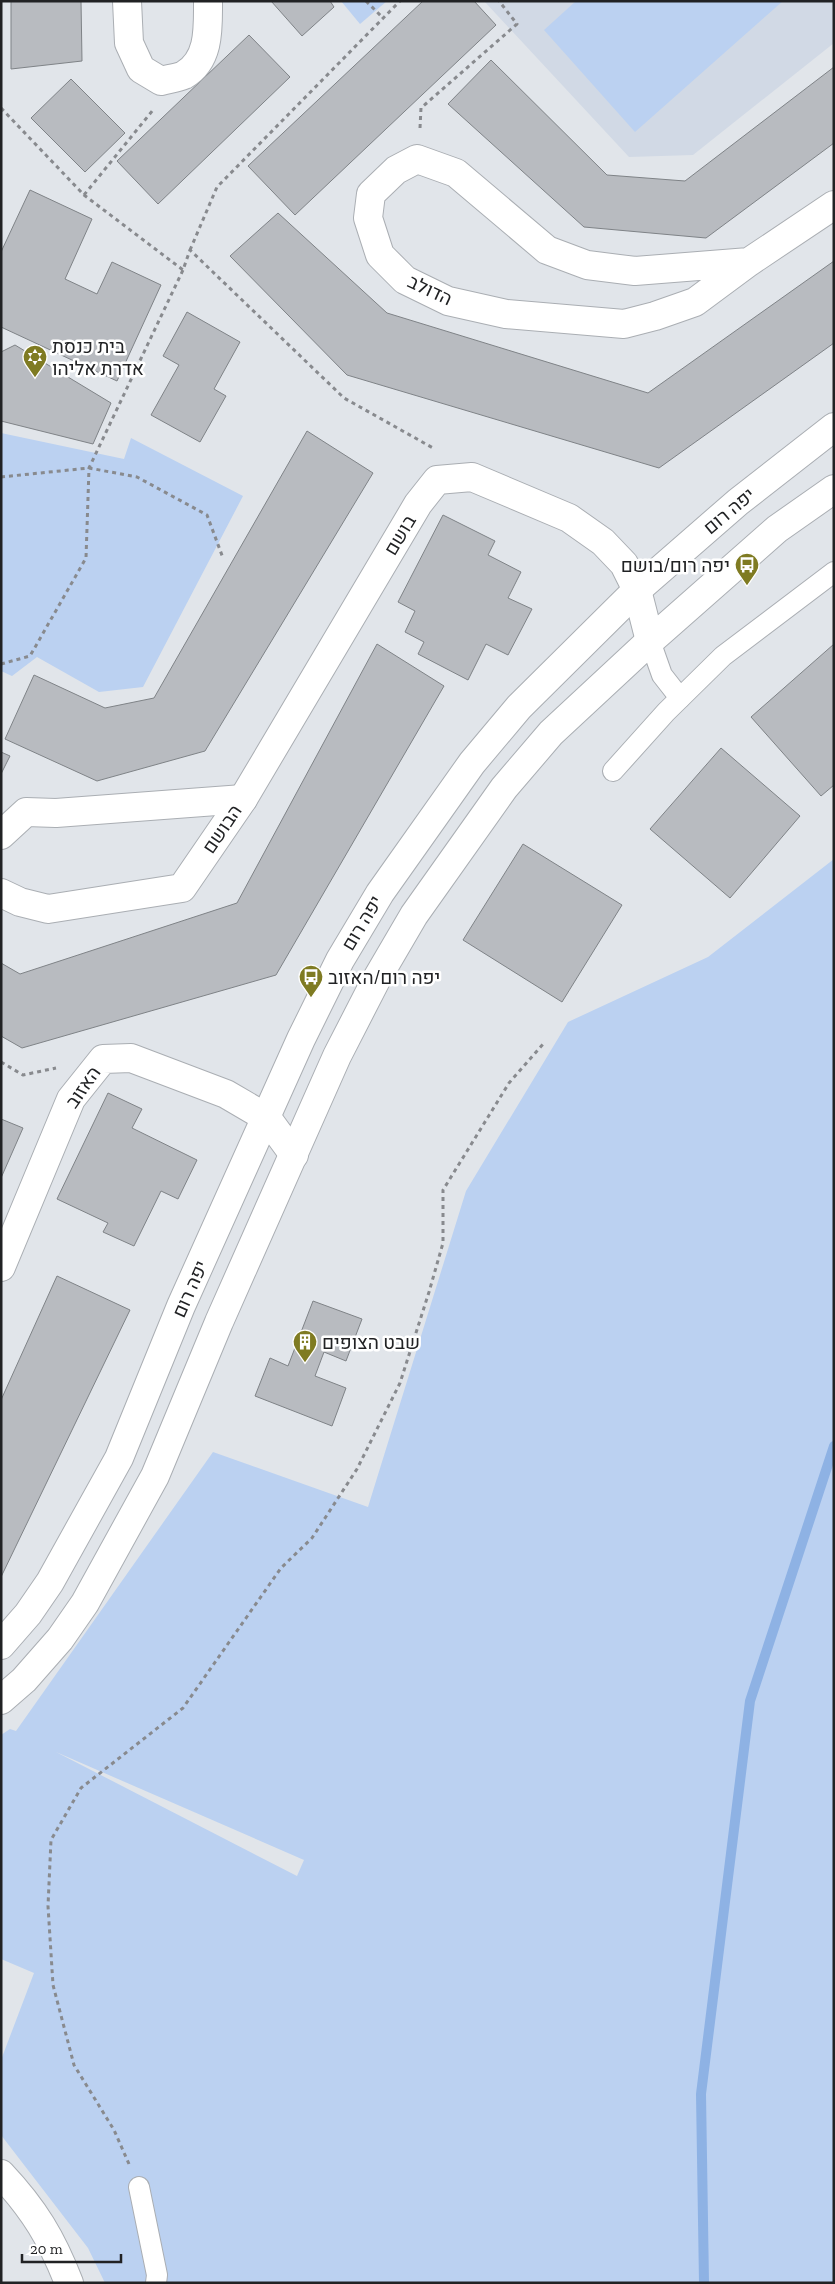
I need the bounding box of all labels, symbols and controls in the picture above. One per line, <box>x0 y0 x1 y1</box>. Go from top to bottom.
street label: הדולב <box>404 270 456 310</box>
place label: בית כנסת אדרת אליהו <box>52 335 144 380</box>
synagogue icon: בית כנסת אדרת אליהו <box>22 344 48 378</box>
street label: יפה רום <box>699 483 759 539</box>
street label: בושם <box>379 511 421 559</box>
bus stop icon: יפה רום/בושם <box>734 552 760 586</box>
place label: יפה רום/בושם <box>621 554 730 577</box>
street label: הבושם <box>197 800 247 858</box>
street label: יפה רום <box>337 891 387 955</box>
bus stop icon: יפה רום/האזוב <box>298 964 324 998</box>
place label: יפה רום/האזוב <box>328 966 440 989</box>
street label: האזוב <box>60 1062 106 1112</box>
street label: יפה רום <box>167 1257 213 1321</box>
building icon: שבט הצופים <box>292 1329 318 1363</box>
place label: שבט הצופים <box>322 1331 420 1354</box>
scale bar <box>22 2232 121 2264</box>
text: 20 m <box>30 2240 63 2258</box>

